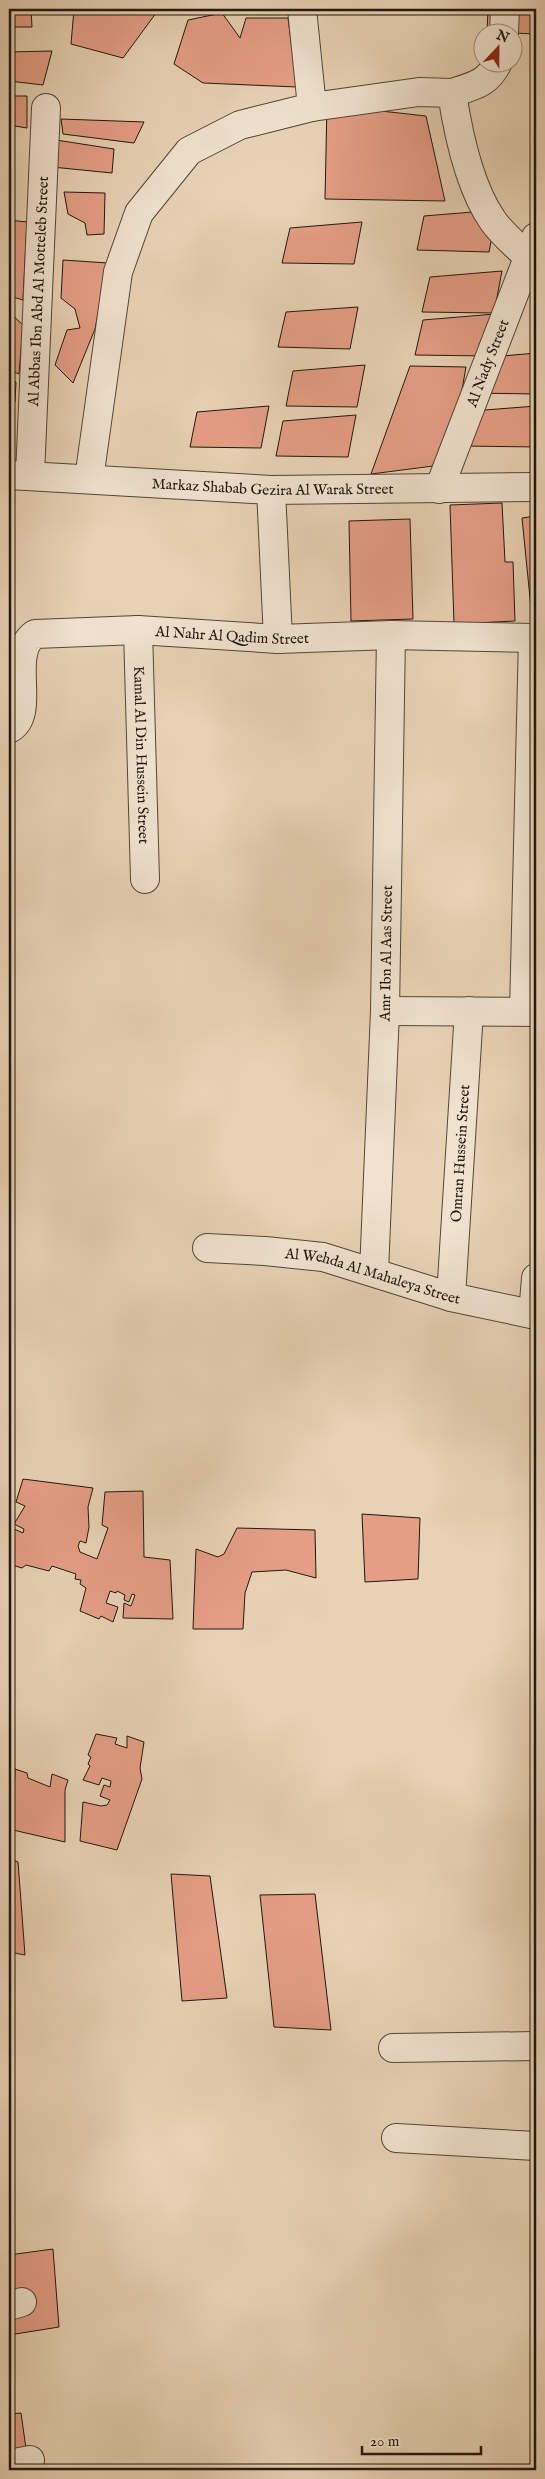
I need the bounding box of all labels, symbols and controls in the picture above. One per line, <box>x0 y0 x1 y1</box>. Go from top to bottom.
north arrow <box>472 22 522 72</box>
text: N <box>493 26 511 47</box>
street label: Al Abbas Ibn Abd Al Motteleb Street <box>23 176 53 408</box>
street label: Al Nady Street <box>462 316 513 411</box>
street label: Markaz Shabab Gezira Al Warak Street <box>151 474 394 500</box>
street label: Al Nahr Al Qadim Street <box>154 622 309 649</box>
street label: Kamal Al Din Hussein Street <box>130 666 154 844</box>
street label: Amr Ibn Al Aas Street <box>375 885 397 1023</box>
street label: Omran Hussein Street <box>446 1084 474 1223</box>
street label: Al Wehda Al Mahaleya Street <box>283 1244 462 1308</box>
scale bar <box>362 2424 481 2456</box>
text: 20 m <box>370 2432 400 2451</box>

